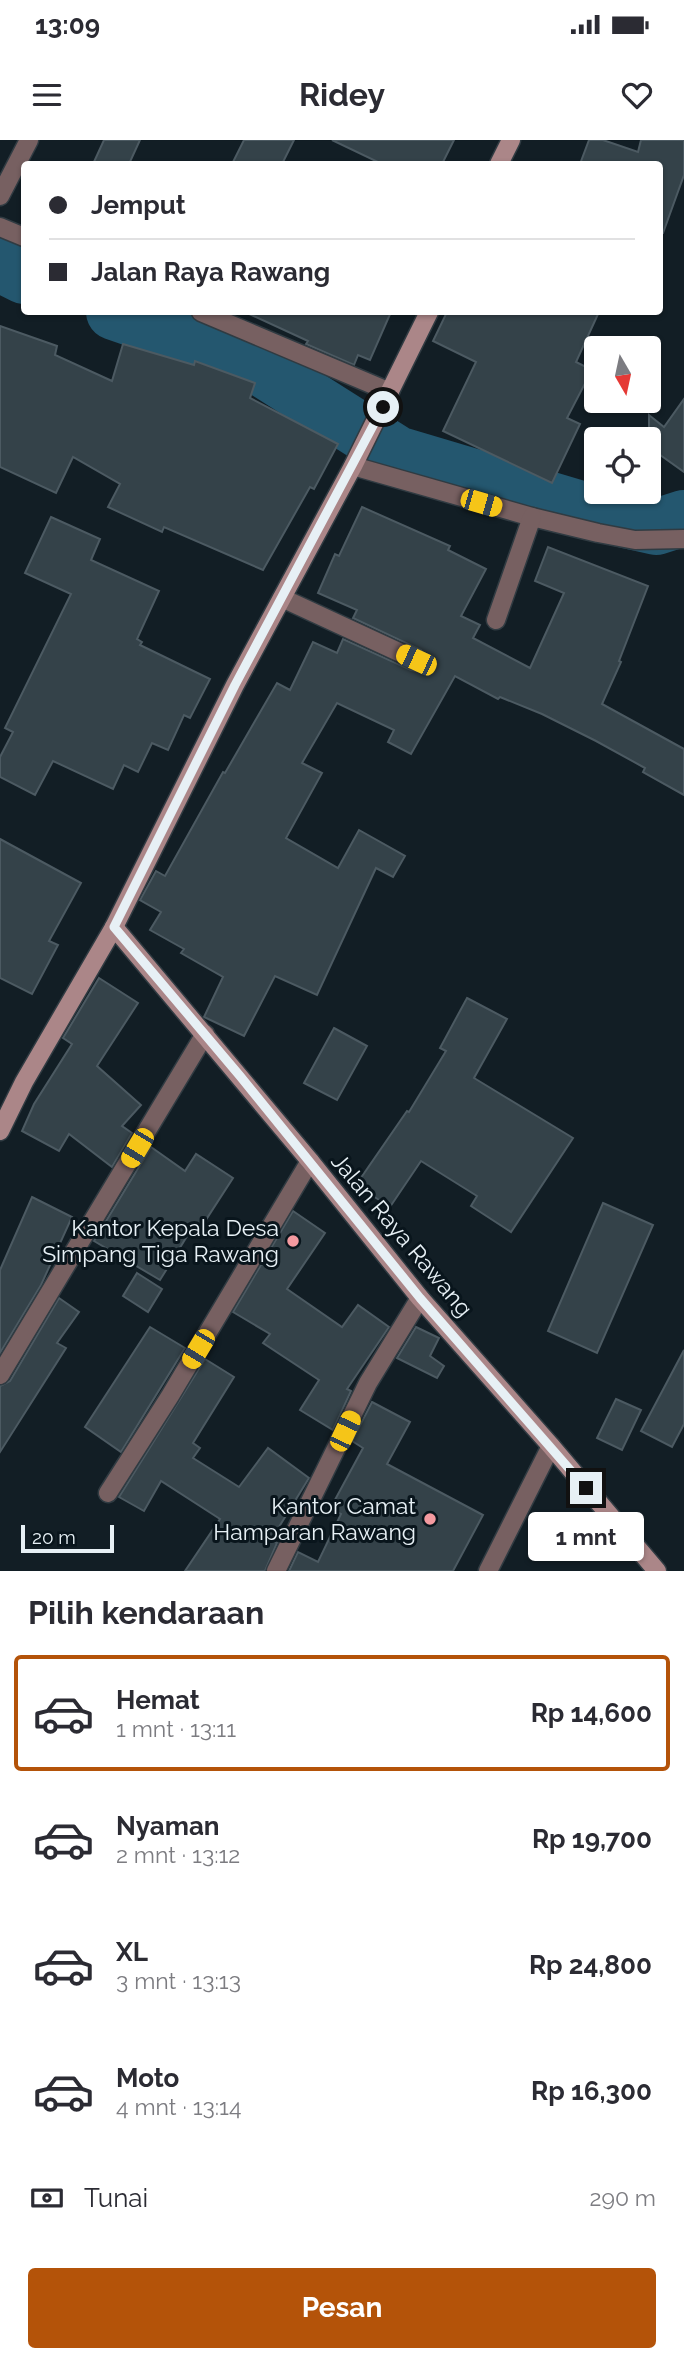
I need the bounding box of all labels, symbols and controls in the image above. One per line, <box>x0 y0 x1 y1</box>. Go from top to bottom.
text: 13:09 <box>35 10 100 40</box>
icon: menu <box>28 76 66 114</box>
text: Ridey <box>299 76 385 113</box>
icon: heart <box>618 76 656 114</box>
text: Jemput <box>91 190 186 220</box>
text: Jalan Raya Rawang <box>91 257 330 287</box>
north arrow <box>584 336 662 413</box>
map controls <box>584 336 661 504</box>
route start <box>367 391 399 423</box>
button: locate <box>584 427 661 504</box>
car <box>458 487 505 519</box>
car <box>393 642 440 678</box>
car <box>118 1125 157 1171</box>
street label: Jalan Raya Rawang <box>326 1148 478 1322</box>
place label: Kantor Kepala Desa Simpang Tiga Rawang <box>42 1214 279 1267</box>
marker: Kantor Kepala Desa Simpang Tiga Rawang <box>285 1233 301 1249</box>
car <box>179 1326 218 1372</box>
car <box>327 1408 364 1454</box>
route end <box>570 1472 602 1504</box>
place label: Kantor Camat Hamparan Rawang <box>213 1492 416 1545</box>
marker: Kantor Camat Hamparan Rawang <box>422 1511 438 1527</box>
callout: 1 mnt <box>528 1512 644 1562</box>
scale bar <box>21 1522 114 1554</box>
text: 1 mnt <box>556 1523 616 1550</box>
text: 20 m <box>32 1526 76 1548</box>
text: Pilih kendaraan <box>28 1594 264 1631</box>
icon: car <box>32 1682 95 1745</box>
text: Hemat <box>116 1685 200 1715</box>
text: Rp 14,600 <box>531 1698 652 1728</box>
text: 1 mnt · 13:11 <box>116 1715 236 1742</box>
icon: car <box>32 1808 95 1871</box>
text: Nyaman <box>116 1811 220 1841</box>
text: Rp 19,700 <box>532 1824 652 1854</box>
text: 2 mnt · 13:12 <box>116 1841 240 1868</box>
icon: car <box>32 1934 95 1997</box>
text: XL <box>116 1937 148 1967</box>
text: Rp 24,800 <box>529 1950 652 1980</box>
text: 3 mnt · 13:13 <box>116 1967 241 1994</box>
icon: car <box>32 2060 95 2123</box>
text: Moto <box>116 2063 179 2093</box>
text: Rp 16,300 <box>531 2076 652 2106</box>
text: 4 mnt · 13:14 <box>116 2093 242 2120</box>
icon: cash <box>28 2179 66 2217</box>
text: Tunai <box>84 2183 148 2213</box>
text: 290 m <box>589 2184 656 2211</box>
button: Pesan <box>28 2268 656 2348</box>

